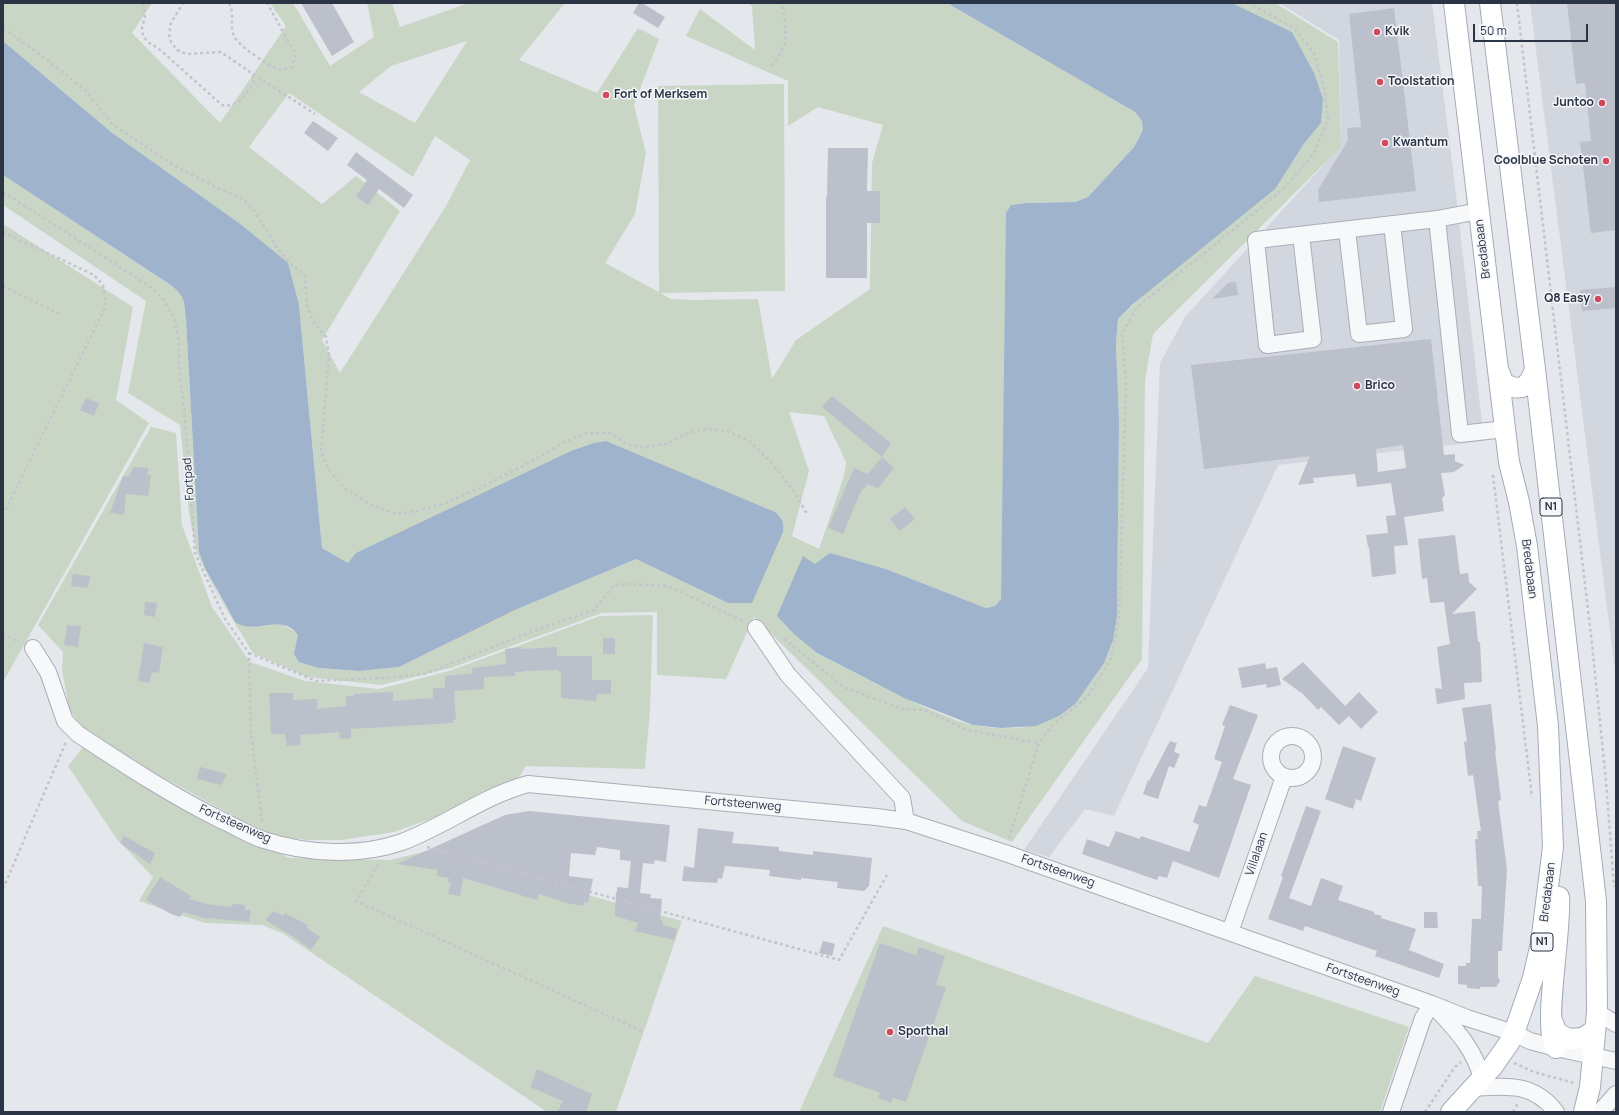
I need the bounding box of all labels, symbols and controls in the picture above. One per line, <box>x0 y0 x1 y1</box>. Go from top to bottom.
scale bar <box>1475 16 1590 42</box>
text: 50 m <box>1480 22 1507 39</box>
place label: Kvik <box>1385 25 1409 39</box>
marker: Kvik <box>1372 27 1382 37</box>
place label: Toolstation <box>1388 75 1455 89</box>
marker: Toolstation <box>1375 77 1385 87</box>
place label: Fort of Merksem <box>614 88 707 102</box>
marker: Fort of Merksem <box>601 90 611 100</box>
place label: Juntoo <box>1553 96 1594 110</box>
marker: Juntoo <box>1597 98 1607 108</box>
place label: Kwantum <box>1393 136 1448 150</box>
marker: Kwantum <box>1380 138 1390 148</box>
place label: Coolblue Schoten <box>1494 154 1598 168</box>
marker: Coolblue Schoten <box>1601 156 1611 166</box>
street label: Bredabaan <box>1472 218 1494 280</box>
place label: Q8 Easy <box>1544 292 1590 306</box>
marker: Q8 Easy <box>1593 294 1603 304</box>
place label: Brico <box>1365 379 1395 393</box>
marker: Brico <box>1352 381 1362 391</box>
street label: Fortpad <box>180 457 198 501</box>
road number: N1 <box>1540 498 1562 516</box>
street label: Bredabaan <box>1518 538 1540 600</box>
street label: Fortsteenweg <box>704 793 782 815</box>
street label: Fortsteenweg <box>197 802 273 846</box>
street label: Villalaan <box>1243 830 1271 878</box>
street label: Fortsteenweg <box>1019 852 1097 890</box>
street label: Bredabaan <box>1537 861 1559 923</box>
road number: N1 <box>1531 933 1553 951</box>
street label: Fortsteenweg <box>1324 961 1402 999</box>
place label: Sporthal <box>898 1025 948 1039</box>
marker: Sporthal <box>885 1027 895 1037</box>

